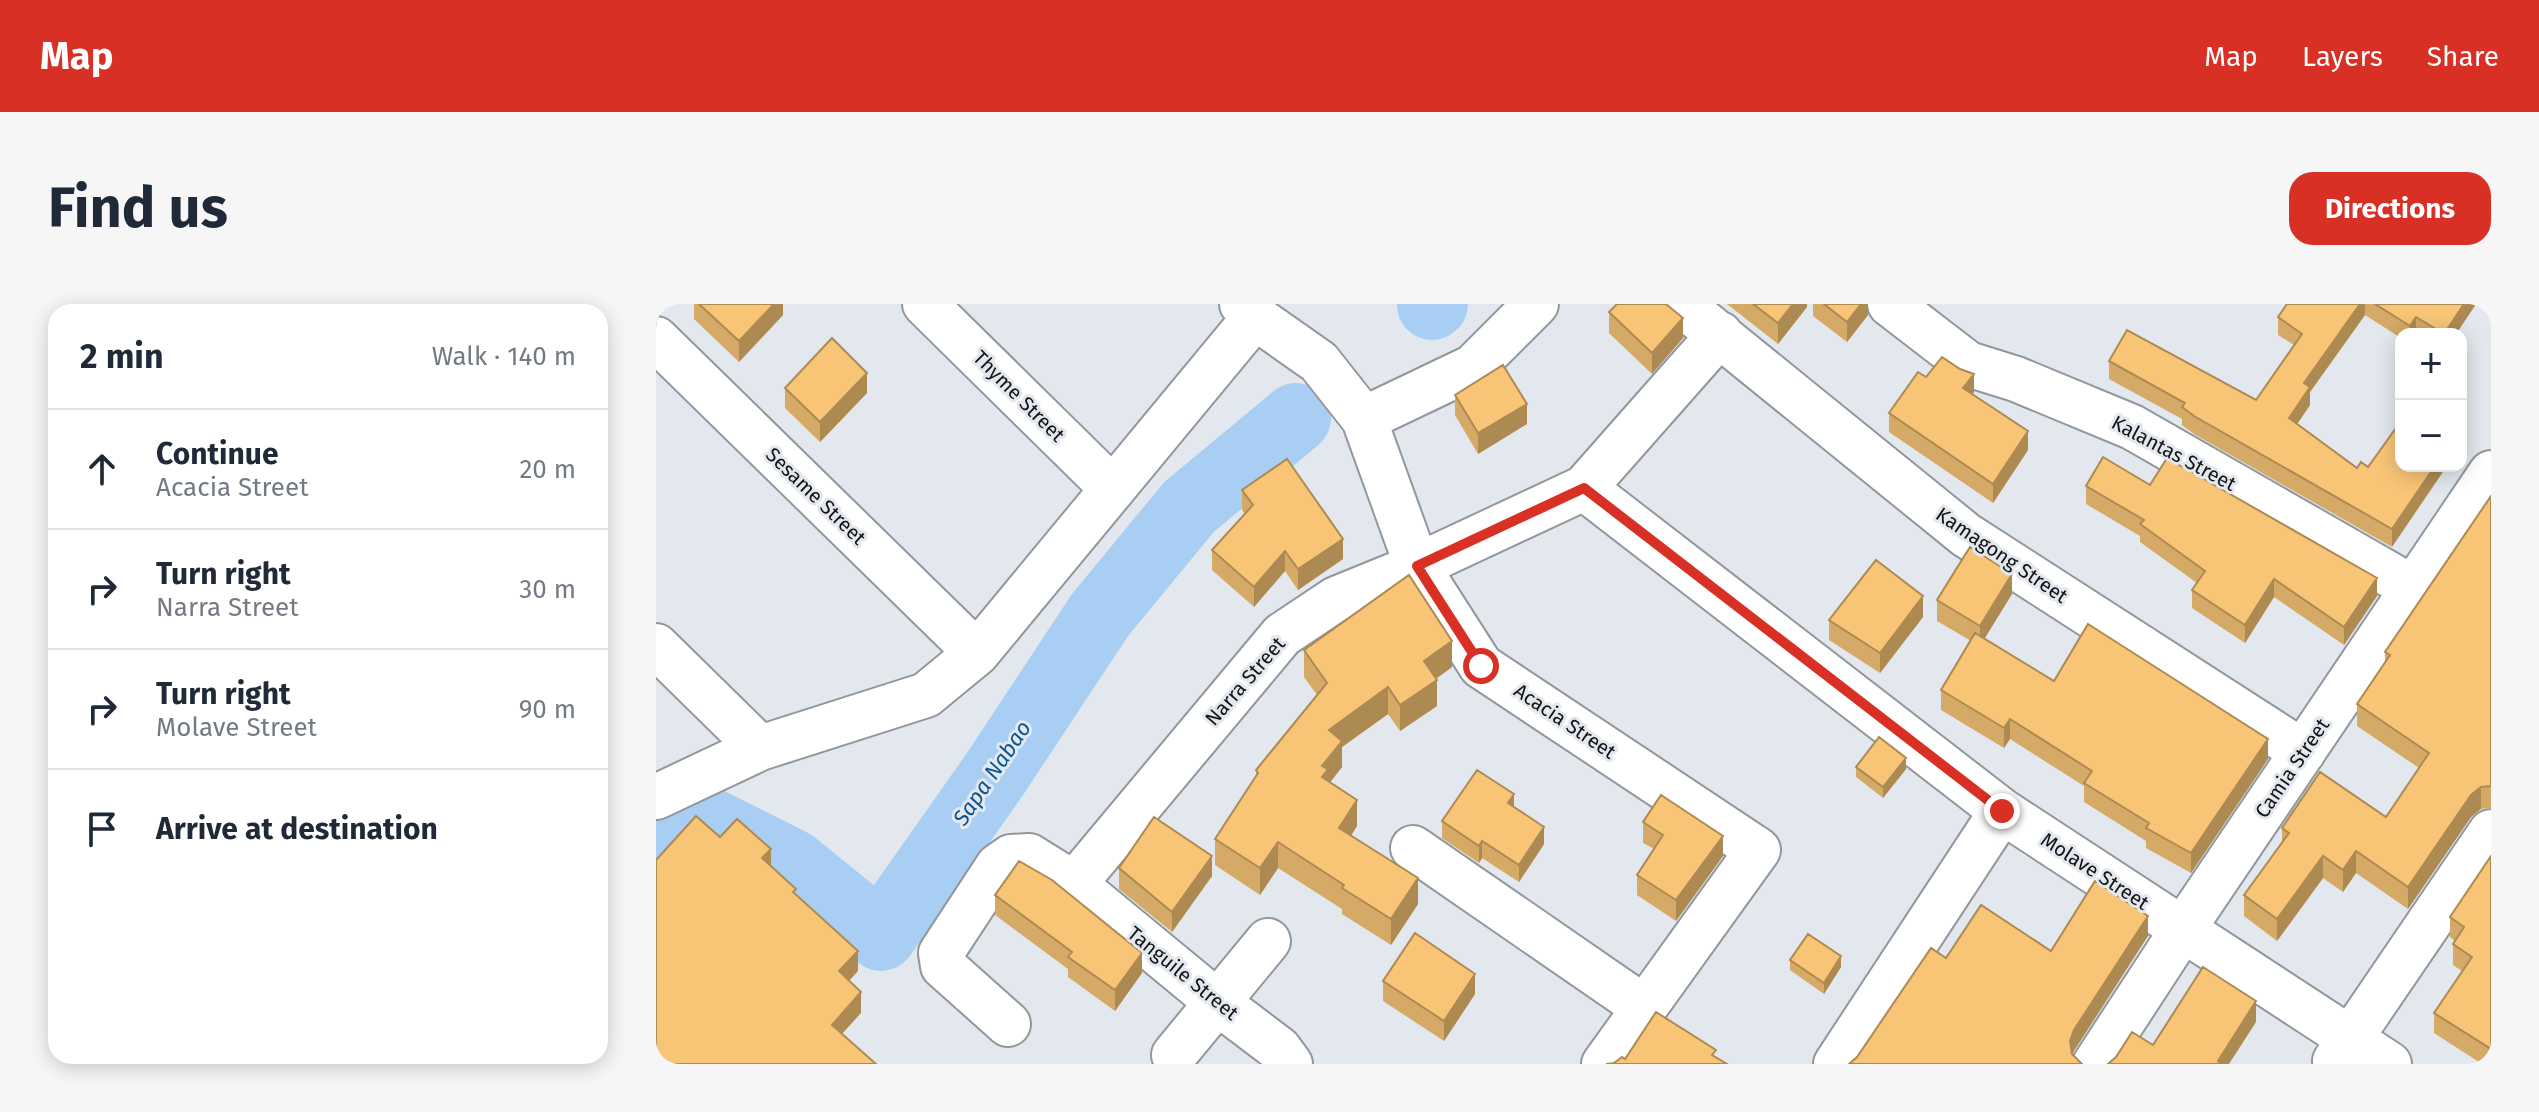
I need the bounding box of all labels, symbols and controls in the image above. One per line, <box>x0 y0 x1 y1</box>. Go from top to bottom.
text: Map <box>40 33 113 79</box>
text: Map <box>2204 40 2258 73</box>
text: Layers <box>2302 40 2383 73</box>
text: Share <box>2427 40 2499 73</box>
button: Directions <box>2289 172 2491 245</box>
text: Find us <box>48 175 228 242</box>
map controls <box>2395 328 2467 472</box>
button: + <box>2395 328 2467 400</box>
text: 2 min <box>80 336 164 377</box>
text: Walk · 140 m <box>432 341 576 372</box>
street label: Thyme Street <box>968 345 1070 447</box>
button: − <box>2395 400 2467 472</box>
street label: Kalantas Street <box>2108 410 2241 496</box>
text: Continue <box>156 436 279 472</box>
street label: Sesame Street <box>761 442 871 550</box>
icon: ahead <box>80 447 124 491</box>
text: 20 m <box>519 454 576 485</box>
text: Acacia Street <box>156 472 309 503</box>
street label: Kamagong Street <box>1932 502 2073 608</box>
text: Turn right <box>156 556 291 592</box>
icon: right <box>80 567 124 611</box>
text: 30 m <box>519 574 576 605</box>
text: Narra Street <box>156 592 299 623</box>
street label: Narra Street <box>1200 631 1291 730</box>
route start <box>1463 648 1499 684</box>
text: Turn right <box>156 676 291 712</box>
street label: Acacia Street <box>1510 678 1621 764</box>
icon: right <box>80 687 124 731</box>
text: 90 m <box>519 694 576 725</box>
text: Molave Street <box>156 712 317 743</box>
street label: Camia Street <box>2250 713 2335 822</box>
water label: Sapa Nabao <box>946 715 1037 831</box>
route end <box>1984 793 2020 829</box>
icon: arrive <box>80 807 124 851</box>
text: Arrive at destination <box>156 811 438 847</box>
street label: Molave Street <box>2037 827 2154 915</box>
street label: Tanguile Street <box>1123 921 1244 1025</box>

